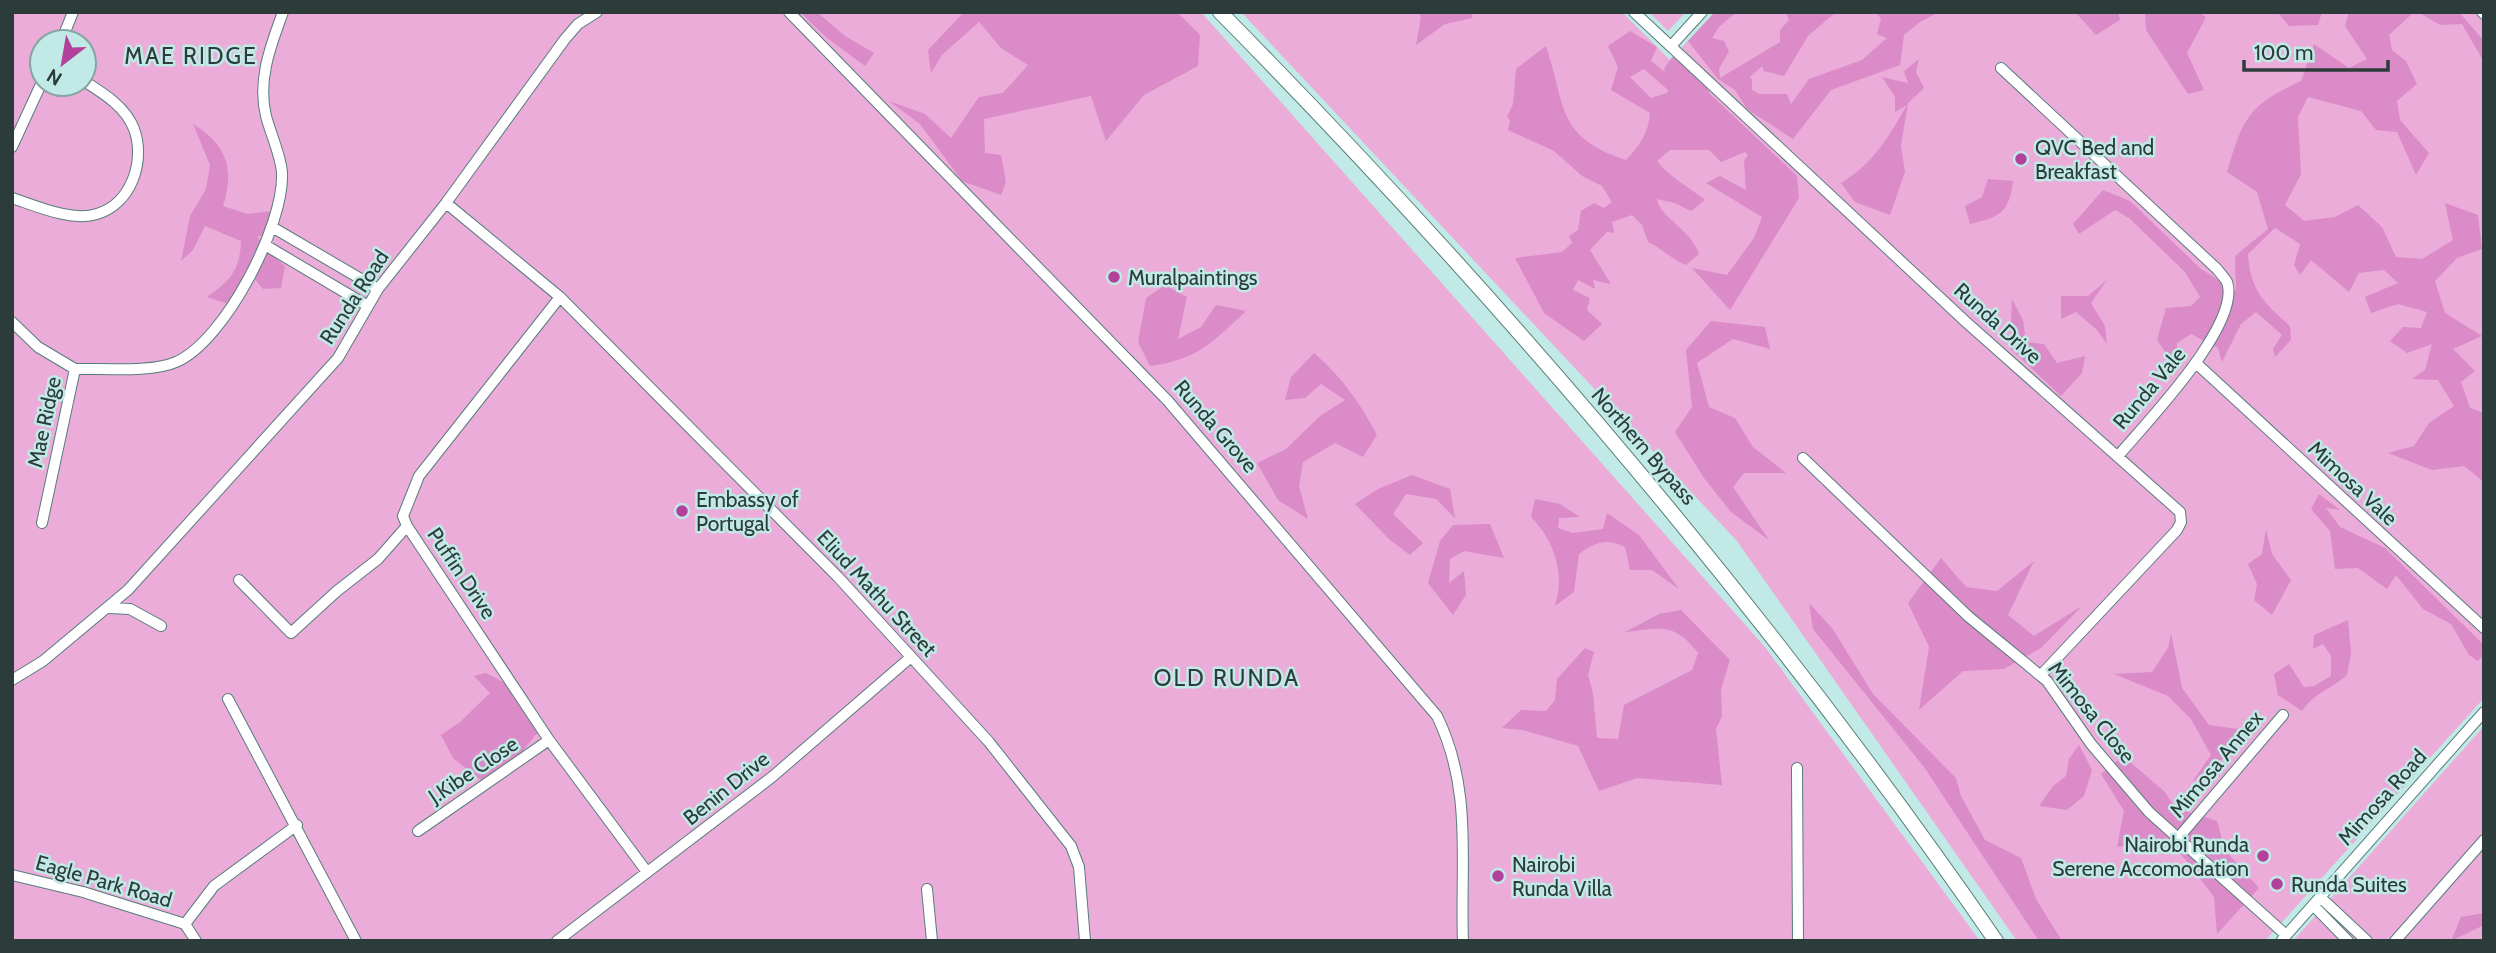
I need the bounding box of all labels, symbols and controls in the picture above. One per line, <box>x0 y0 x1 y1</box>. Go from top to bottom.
north arrow <box>28 28 98 98</box>
scale bar <box>2244 28 2388 72</box>
text: 100 m <box>2254 40 2313 65</box>
district label: MAE RIDGE <box>124 42 258 70</box>
text: N <box>43 64 66 90</box>
place label: QVC Bed and Breakfast <box>2035 135 2154 184</box>
marker: QVC Bed and Breakfast <box>2013 151 2029 167</box>
street label: Runda Road <box>314 245 394 349</box>
place label: Muralpaintings <box>1128 265 1258 290</box>
marker: Muralpaintings <box>1106 269 1122 285</box>
street label: Runda Drive <box>1949 277 2047 369</box>
street label: Runda Vale <box>2108 342 2191 434</box>
street label: Mae Ridge <box>22 374 66 470</box>
street label: Runda Grove <box>1169 375 1263 477</box>
street label: Northern Bypass <box>1586 382 1702 510</box>
street label: Mimosa Vale <box>2303 436 2403 531</box>
place label: Embassy of Portugal <box>696 487 799 536</box>
marker: Embassy of Portugal <box>674 503 690 519</box>
street label: Puffin Drive <box>422 523 502 624</box>
street label: Eliud Mathu Street <box>812 525 942 661</box>
street label: Mimosa Close <box>2043 656 2141 768</box>
district label: OLD RUNDA <box>1154 664 1300 692</box>
street label: Mimosa Annex <box>2164 705 2268 823</box>
street label: J.Kibe Close <box>423 731 523 810</box>
street label: Mimosa Road <box>2332 744 2432 850</box>
street label: Benin Drive <box>678 746 774 830</box>
place label: Nairobi Runda Serene Accomodation <box>2052 832 2249 881</box>
marker: Nairobi Runda Serene Accomodation <box>2255 848 2271 864</box>
street label: Eagle Park Road <box>33 850 175 912</box>
place label: Nairobi Runda Villa <box>1512 852 1612 901</box>
marker: Nairobi Runda Villa <box>1490 868 1506 884</box>
place label: Runda Suites <box>2291 872 2407 897</box>
marker: Runda Suites <box>2269 876 2285 892</box>

